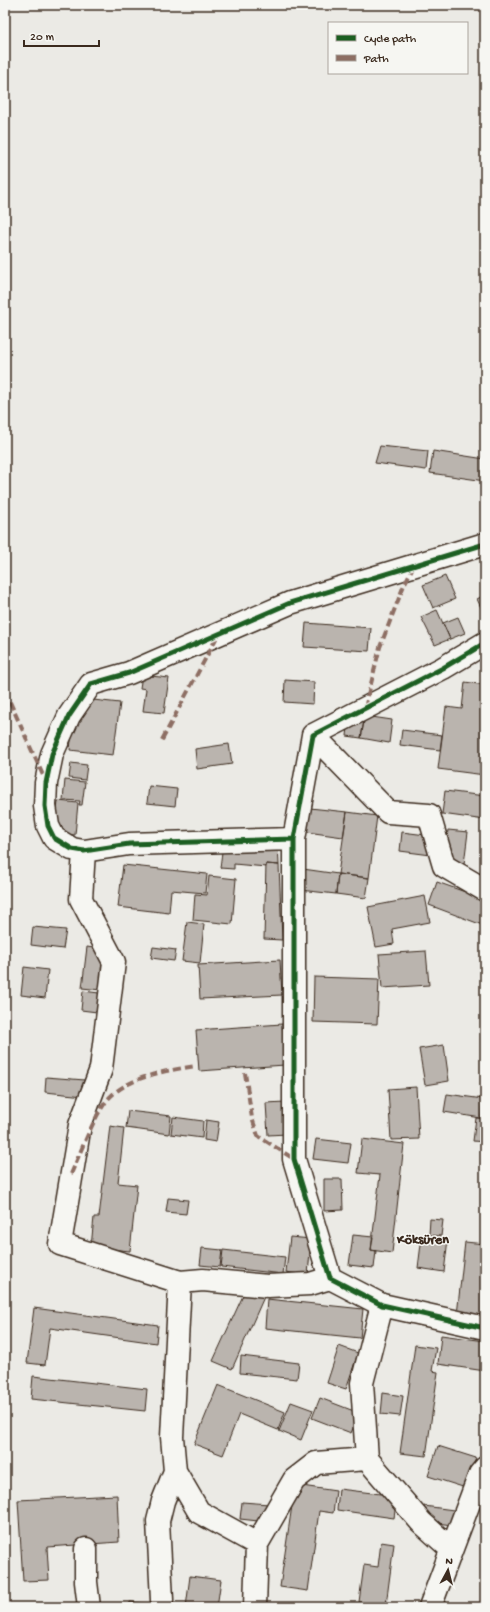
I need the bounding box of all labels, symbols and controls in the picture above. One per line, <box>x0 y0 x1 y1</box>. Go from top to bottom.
scale bar <box>24 22 99 48</box>
legend <box>328 22 468 74</box>
text: 20 m <box>30 31 55 45</box>
text: Cycle path <box>364 33 417 47</box>
text: Path <box>363 53 389 67</box>
district label: Köksüren <box>396 1232 449 1249</box>
north arrow <box>428 1550 468 1590</box>
text: N <box>445 1556 453 1568</box>

